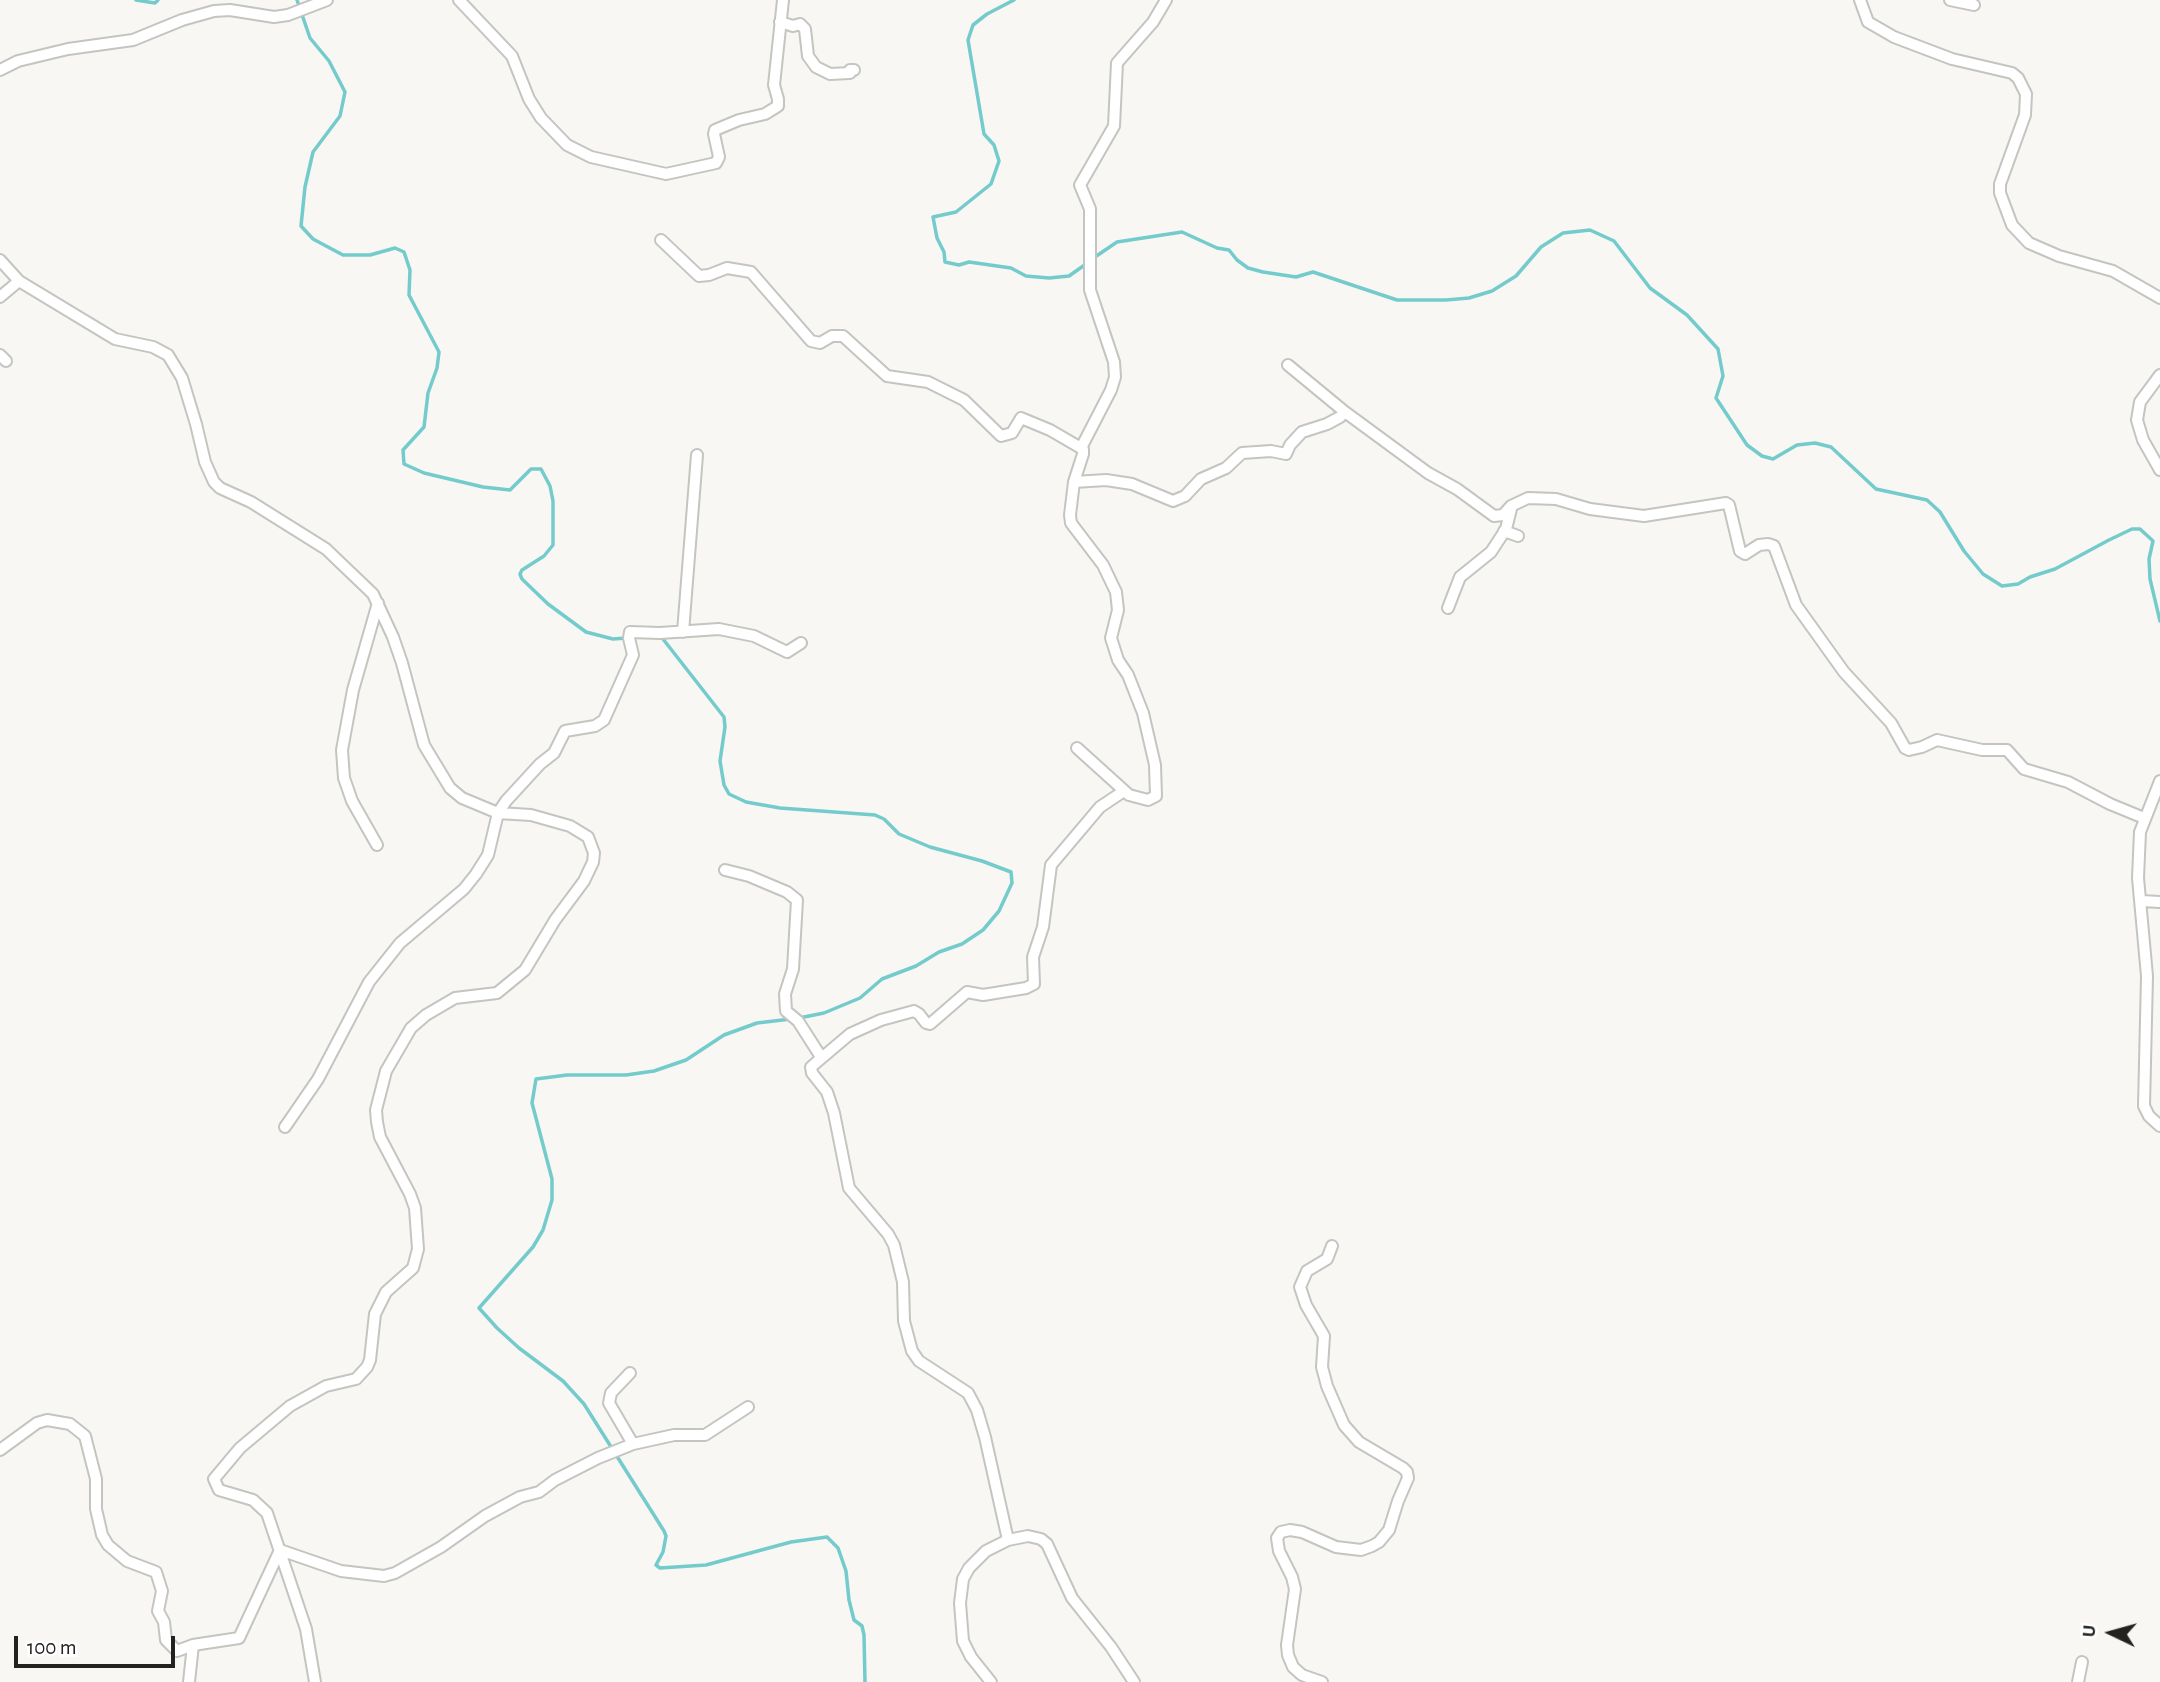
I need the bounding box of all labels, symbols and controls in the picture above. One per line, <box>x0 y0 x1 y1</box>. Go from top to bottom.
north arrow <box>2076 1598 2146 1668</box>
scale bar <box>18 1622 178 1666</box>
text: U <box>2080 1624 2100 1638</box>
text: 100 m <box>27 1637 77 1658</box>

